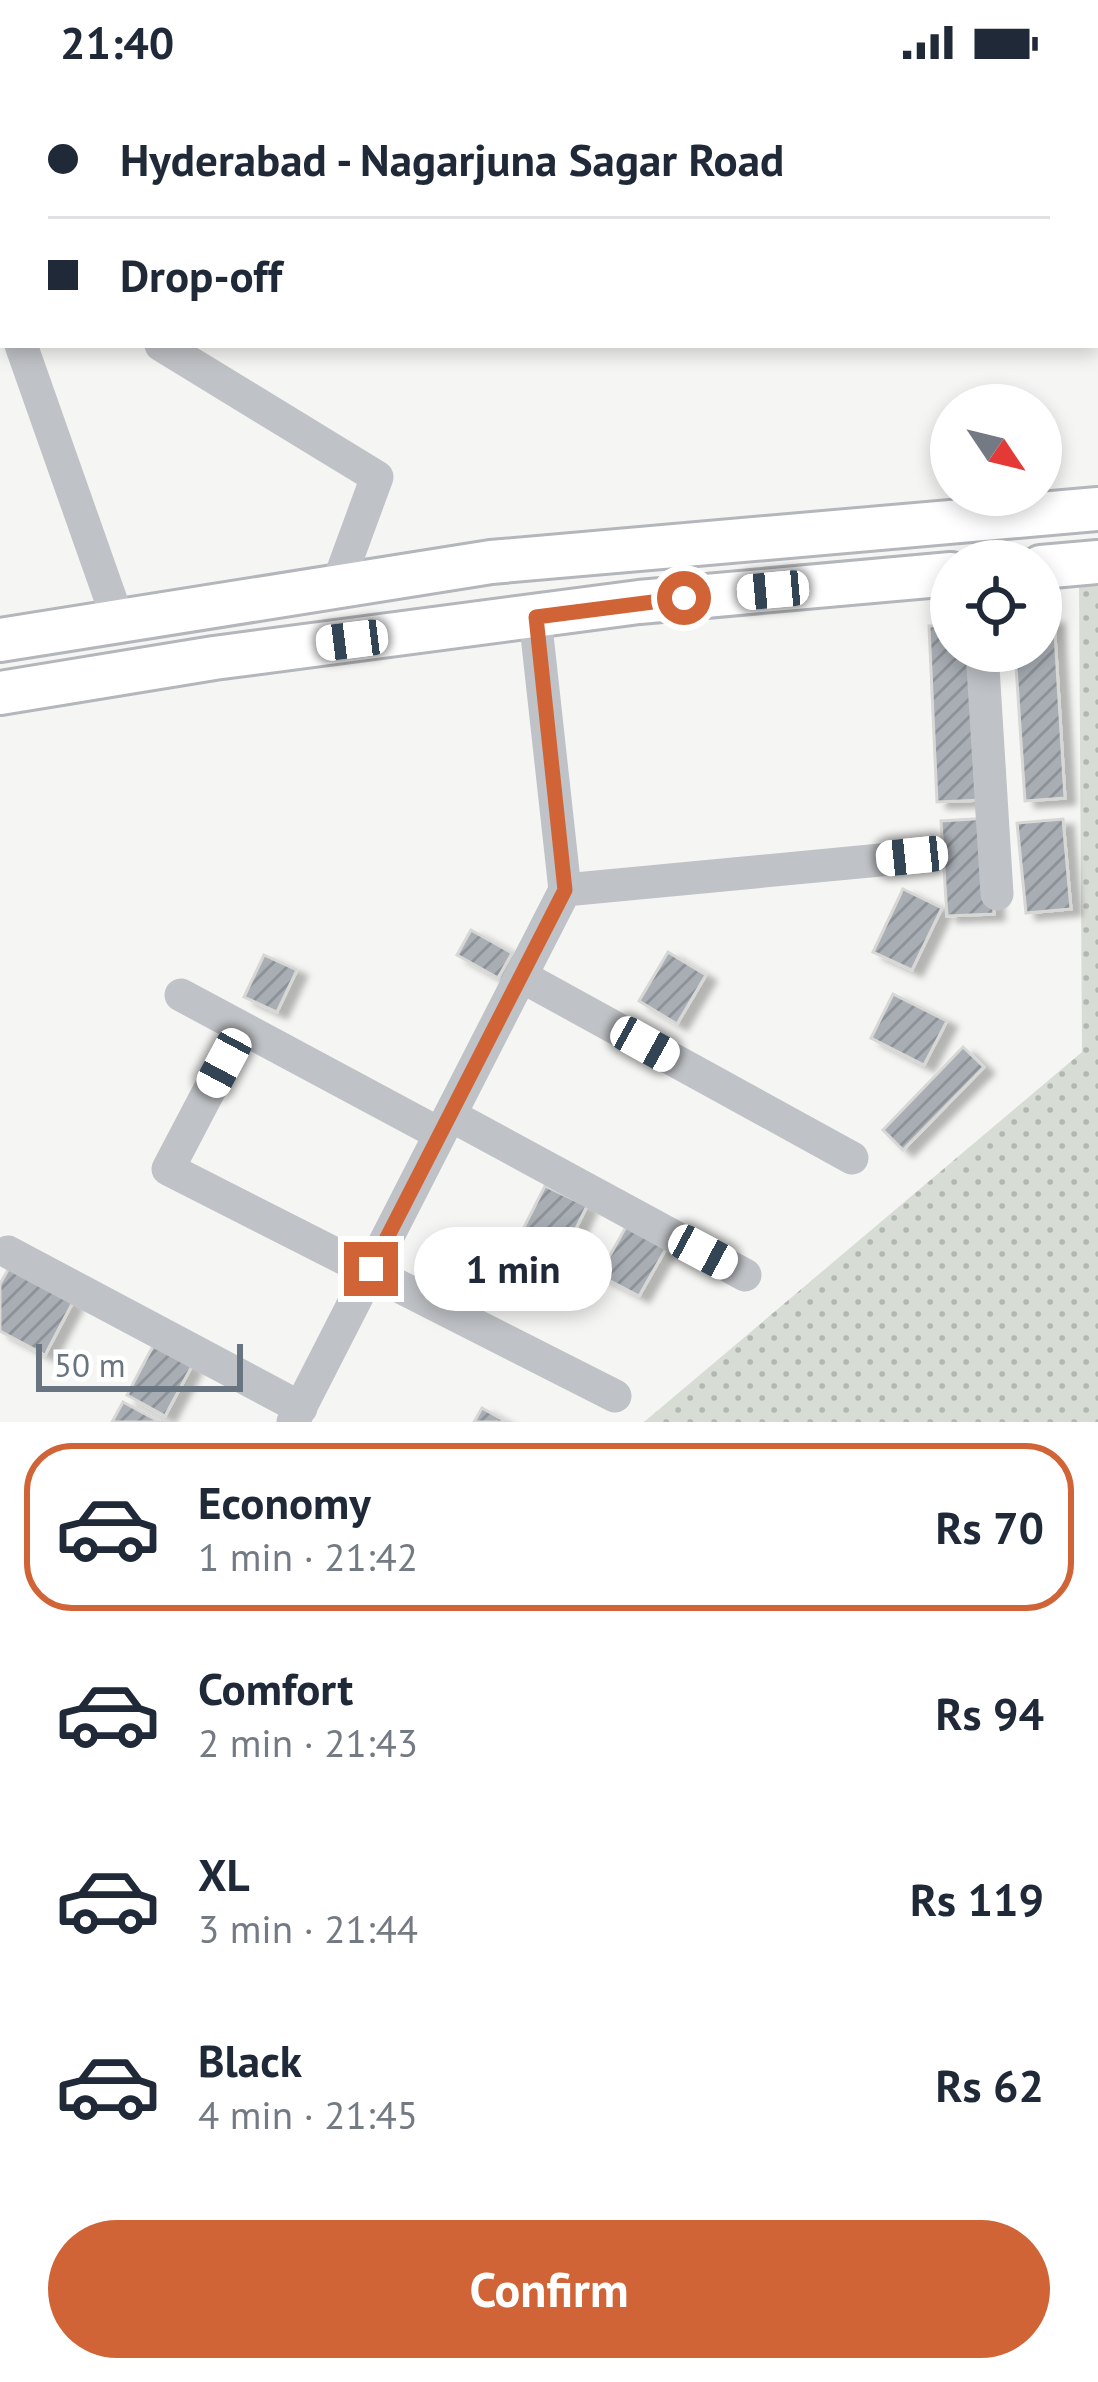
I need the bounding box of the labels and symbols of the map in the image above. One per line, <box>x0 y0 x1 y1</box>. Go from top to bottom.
north arrow <box>930 384 1062 516</box>
car <box>736 569 810 611</box>
route start <box>657 571 711 625</box>
car <box>314 618 390 662</box>
car <box>874 834 950 878</box>
car <box>605 1011 685 1077</box>
car <box>191 1023 257 1103</box>
car <box>663 1219 743 1285</box>
callout: 1 min <box>413 1227 611 1311</box>
route end <box>344 1242 398 1296</box>
scale bar <box>36 1338 243 1391</box>

